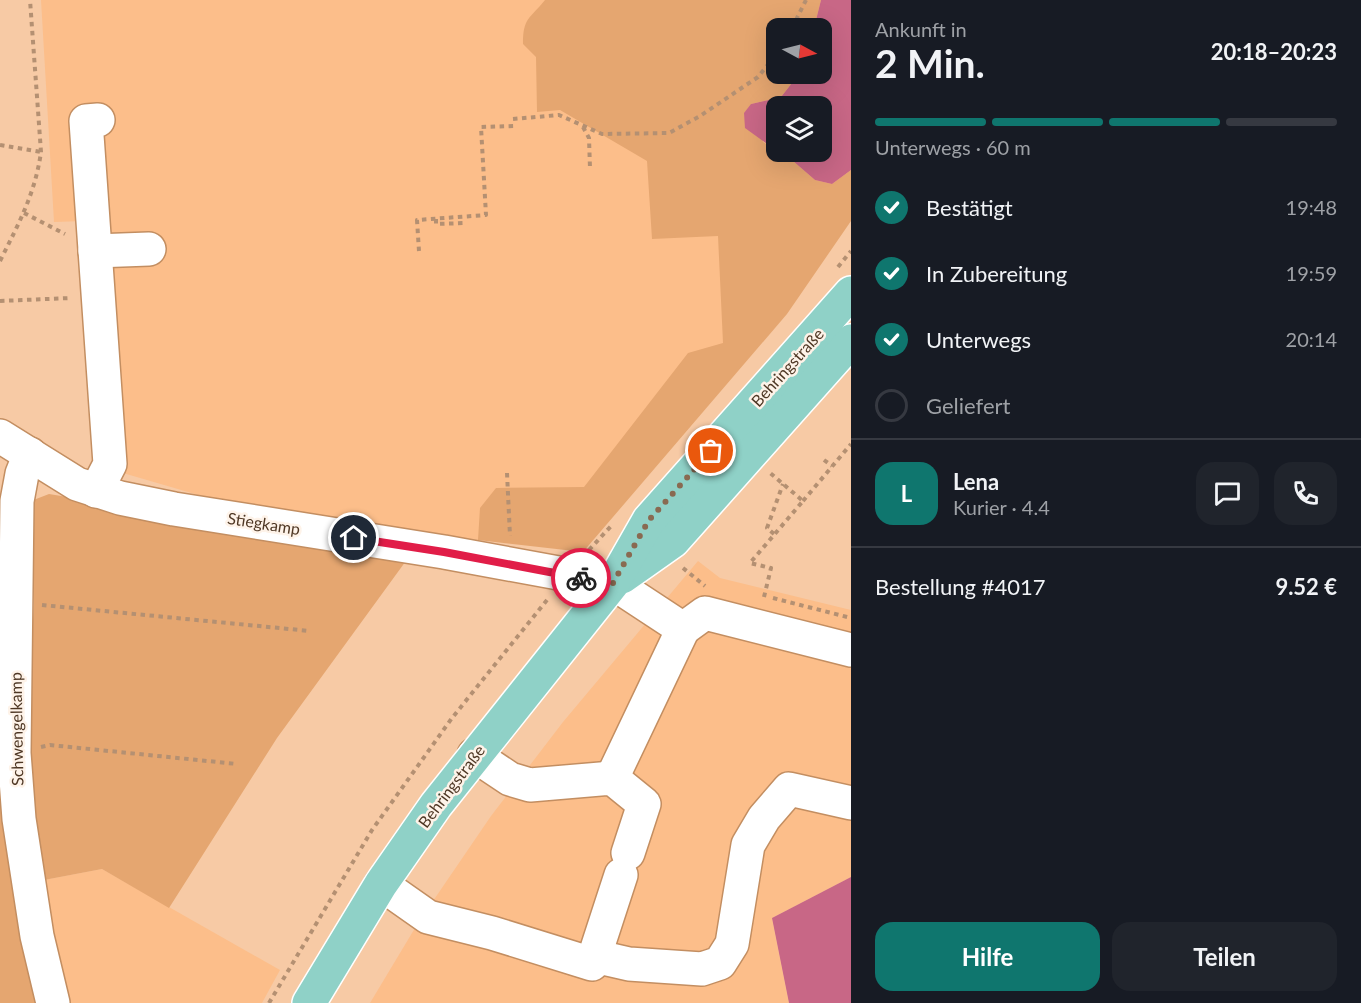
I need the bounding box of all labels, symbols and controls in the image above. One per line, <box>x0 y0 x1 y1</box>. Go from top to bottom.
text: Ankunft in <box>875 17 967 41</box>
north arrow <box>766 18 832 84</box>
map controls <box>766 18 832 162</box>
text: 20:18–20:23 <box>1211 38 1337 65</box>
text: 2 Min. <box>875 40 985 86</box>
button: layers <box>766 96 832 162</box>
text: Unterwegs · 60 m <box>875 135 1031 159</box>
icon: check <box>875 191 908 224</box>
text: Bestätigt <box>926 194 1013 221</box>
text: 19:48 <box>1286 195 1337 219</box>
icon: check <box>875 257 908 290</box>
text: In Zubereitung <box>926 260 1067 287</box>
text: 19:59 <box>1286 261 1337 285</box>
icon: check <box>875 323 908 356</box>
street label: Behringstraße <box>747 324 827 410</box>
text: Unterwegs <box>926 326 1031 353</box>
text: 20:14 <box>1286 327 1337 351</box>
text: Geliefert <box>926 392 1010 419</box>
pin <box>685 425 736 476</box>
icon: bag <box>694 434 727 467</box>
button: chat <box>1196 462 1259 525</box>
button: phone <box>1274 462 1337 525</box>
text: Lena <box>953 468 999 495</box>
text: L <box>901 480 912 507</box>
text: Kurier · 4.4 <box>953 495 1050 519</box>
street label: Stiegkamp <box>226 508 302 538</box>
pin <box>328 512 379 563</box>
icon: home <box>337 521 370 554</box>
courier <box>551 548 611 608</box>
icon: bike <box>565 562 598 595</box>
text: Bestellung #4017 <box>875 573 1045 600</box>
text: 9.52 € <box>1275 573 1337 600</box>
street label: Schwengelkamp <box>6 672 26 786</box>
street label: Behringstraße <box>414 741 488 831</box>
button: Hilfe <box>875 922 1100 991</box>
button: Teilen <box>1112 922 1337 991</box>

